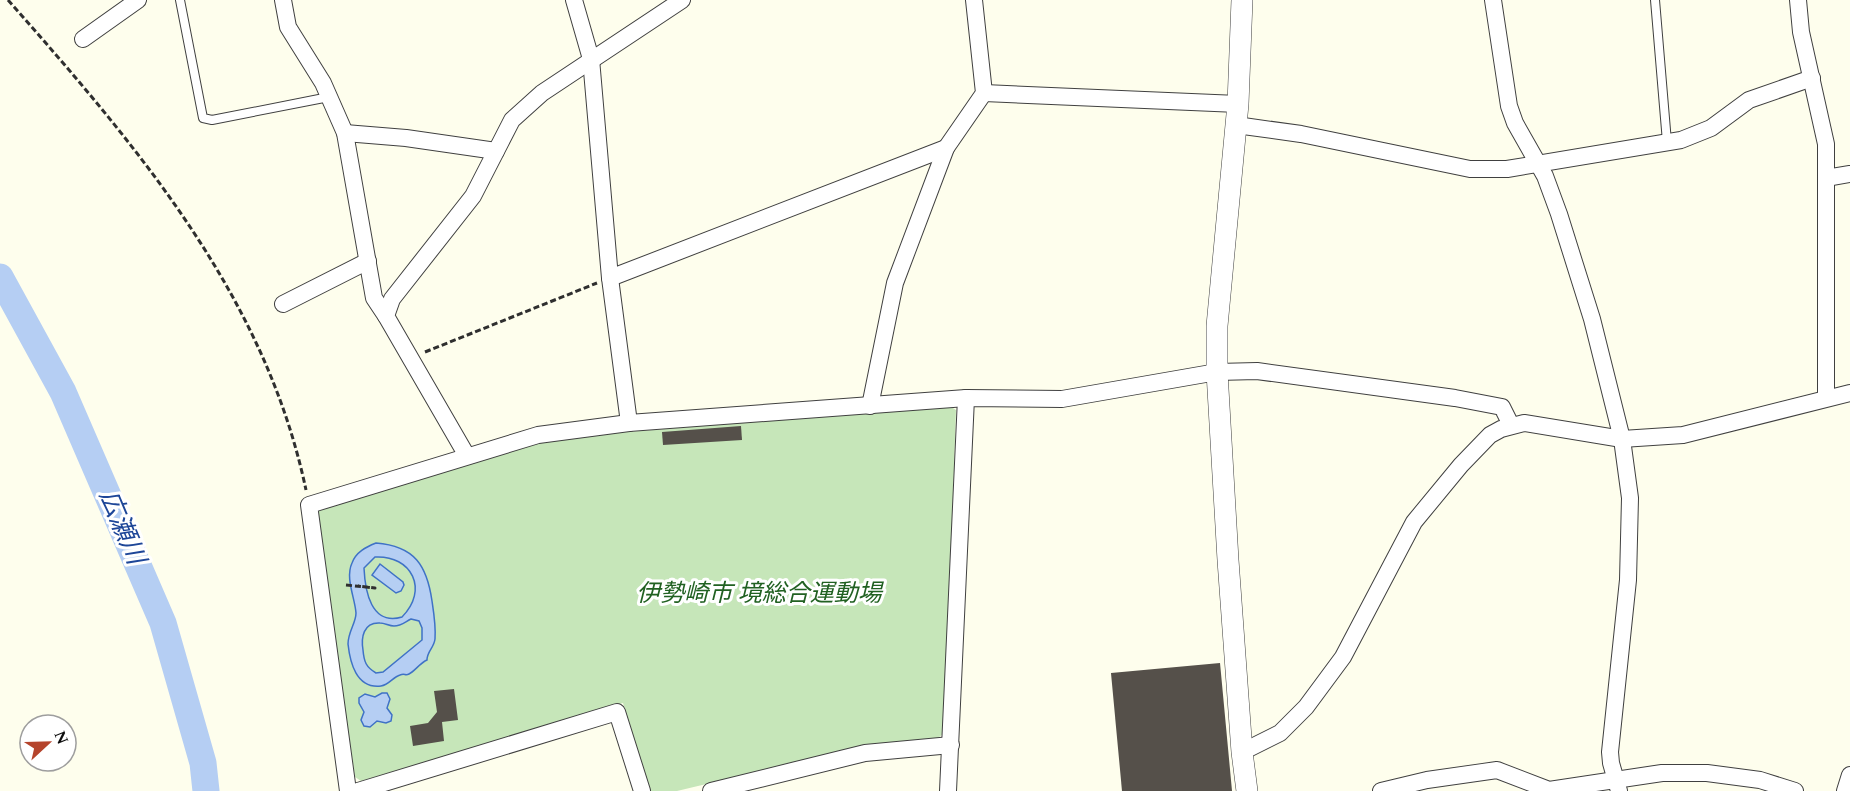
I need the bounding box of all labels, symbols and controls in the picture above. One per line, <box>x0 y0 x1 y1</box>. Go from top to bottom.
water label: 広瀬川 <box>88 483 157 573</box>
park label: 伊勢崎市 境総合運動場 <box>636 576 885 612</box>
north arrow <box>18 713 78 773</box>
text: N <box>47 727 75 748</box>

